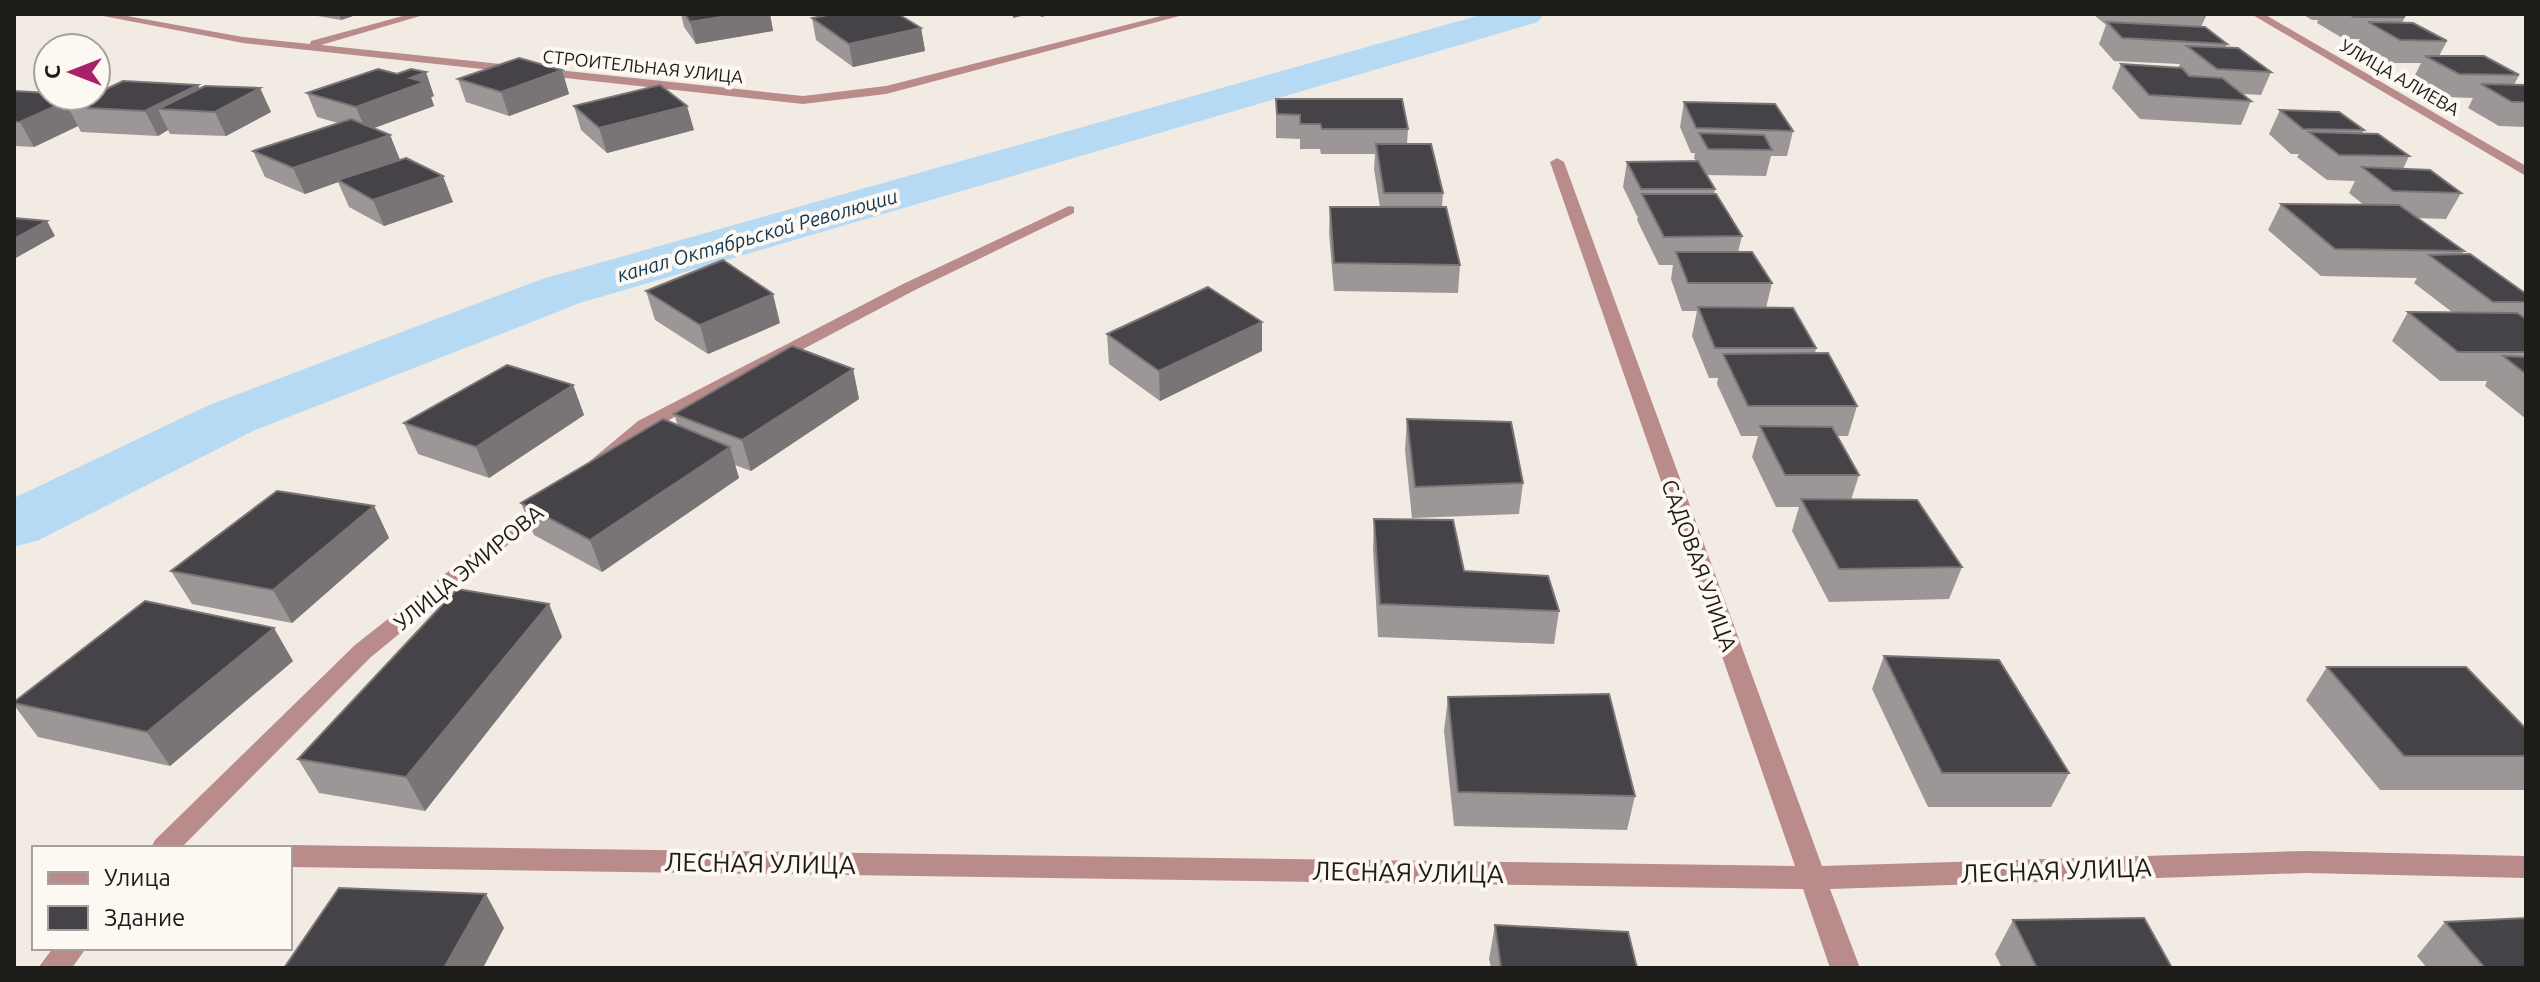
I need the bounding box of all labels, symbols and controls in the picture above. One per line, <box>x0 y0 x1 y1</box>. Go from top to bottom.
north arrow <box>32 32 112 112</box>
street label: УЛИЦА АЛИЕВА <box>2337 35 2463 119</box>
street label: СТРОИТЕЛЬНАЯ УЛИЦА <box>542 46 745 87</box>
text: С <box>39 65 64 79</box>
water label: канал Октябрьской Революции <box>614 184 900 286</box>
street label: САДОВАЯ УЛИЦА <box>1657 476 1743 655</box>
street label: УЛИЦА ЭМИРОВА <box>388 499 548 635</box>
legend <box>32 846 292 950</box>
street label: ЛЕСНАЯ УЛИЦА <box>664 847 856 879</box>
street label: ЛЕСНАЯ УЛИЦА <box>1960 852 2152 888</box>
street label: ЛЕСНАЯ УЛИЦА <box>1312 856 1504 888</box>
text: Улица <box>104 864 171 891</box>
text: Здание <box>104 904 185 931</box>

